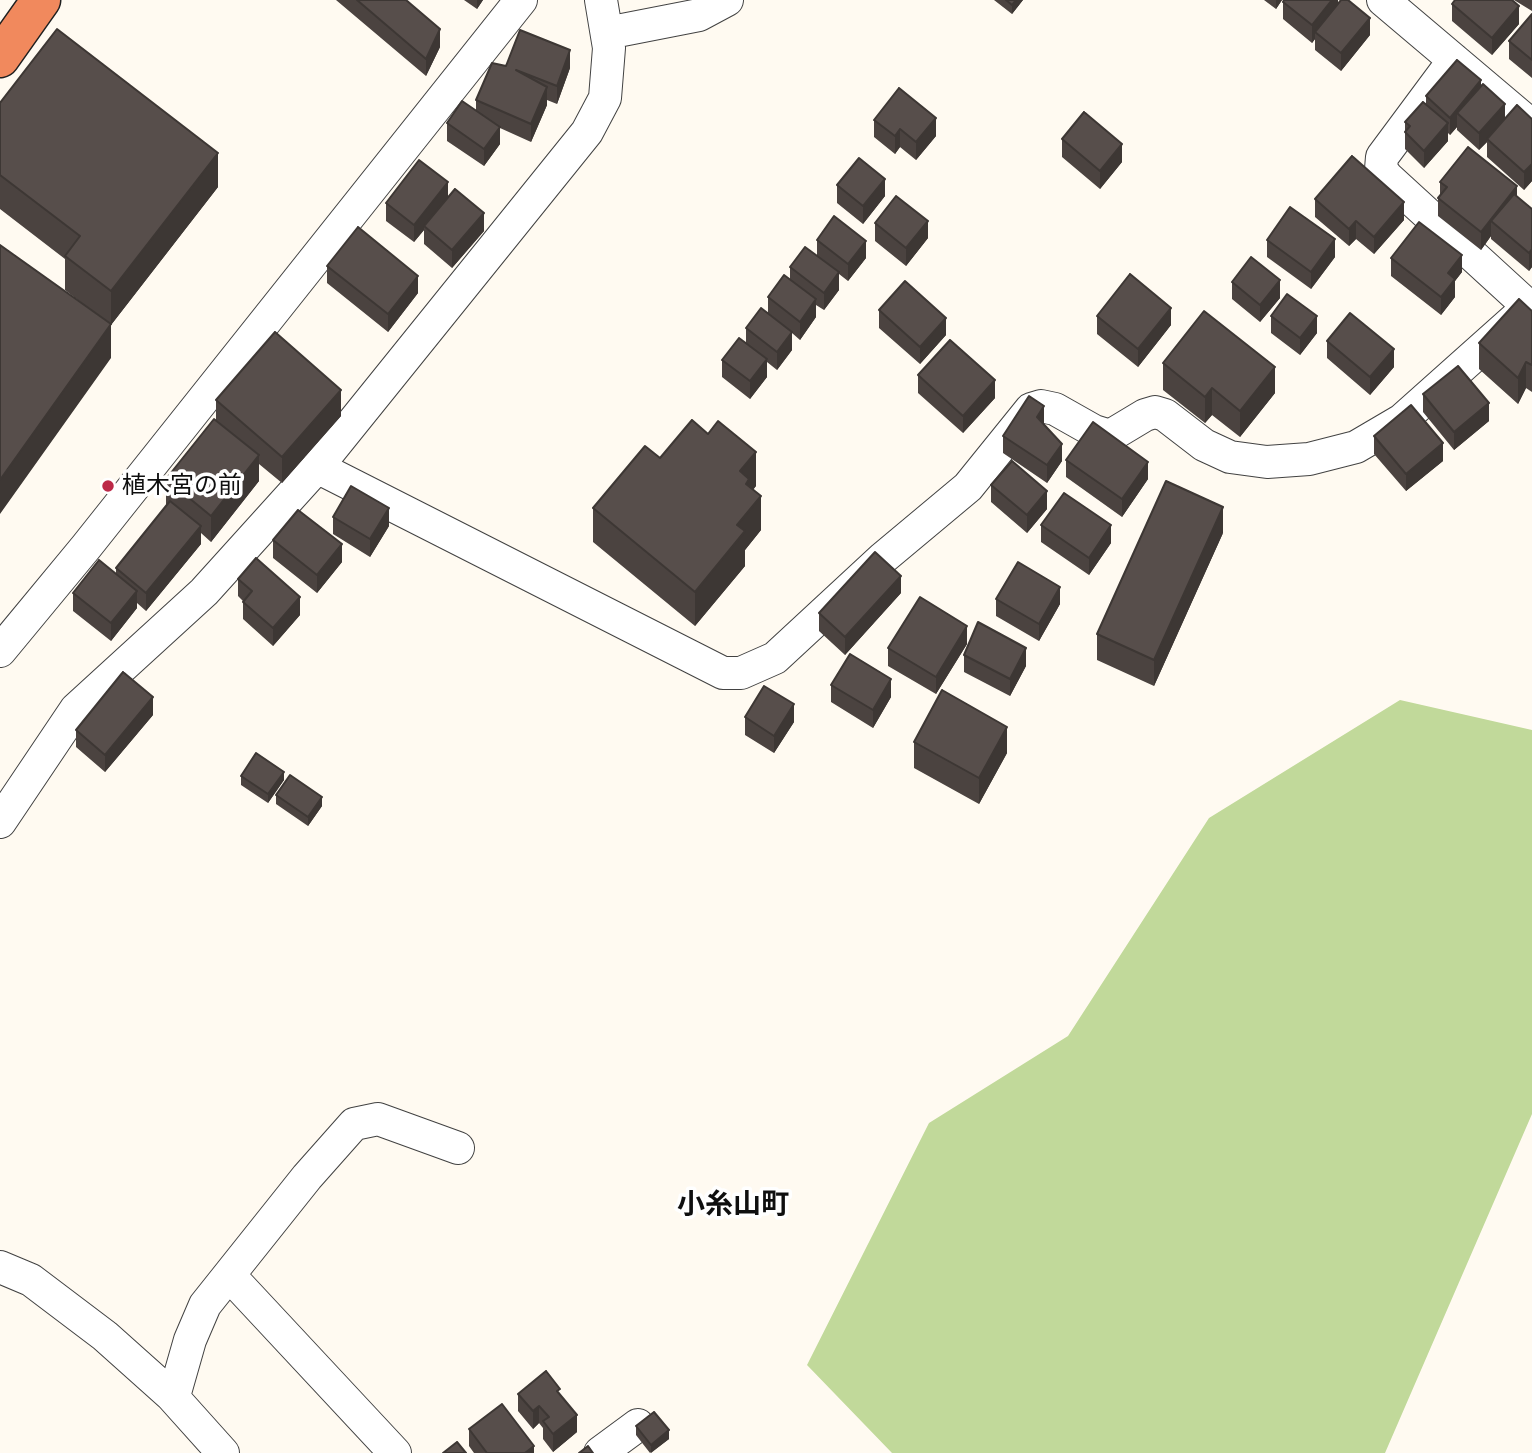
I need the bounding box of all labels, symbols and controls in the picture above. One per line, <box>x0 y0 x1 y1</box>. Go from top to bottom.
place label: 植木宮の前 <box>122 472 242 500</box>
marker: 植木宮の前 <box>100 478 116 494</box>
district label: 小糸山町 <box>677 1187 789 1221</box>

